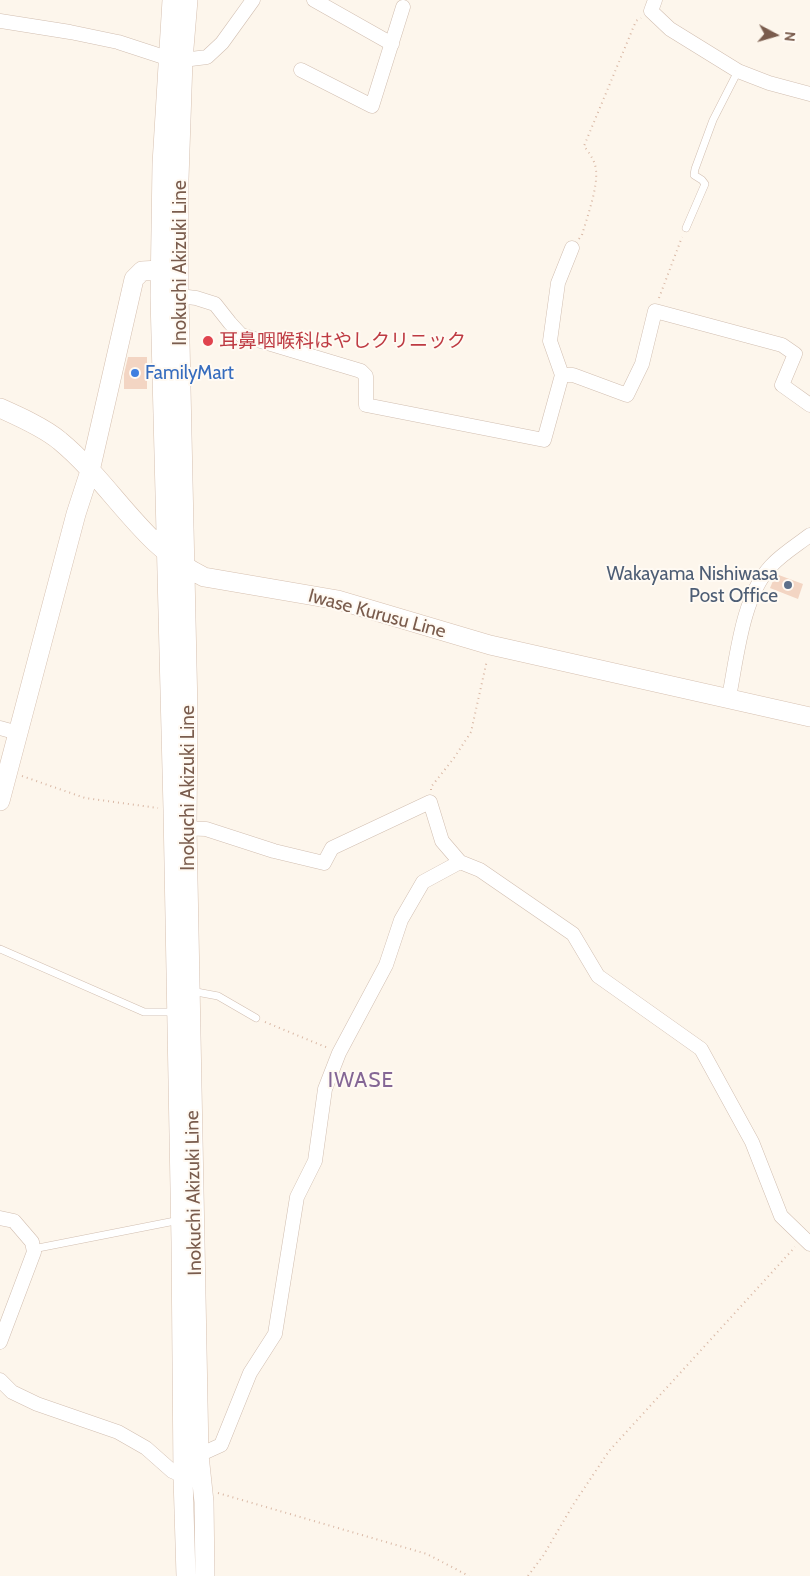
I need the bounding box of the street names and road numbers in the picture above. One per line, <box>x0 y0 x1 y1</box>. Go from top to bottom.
street label: Inokuchi Akizuki Line <box>169 180 191 346</box>
street label: Iwase Kurusu Line <box>306 585 448 643</box>
street label: Inokuchi Akizuki Line <box>177 705 199 871</box>
street label: Inokuchi Akizuki Line <box>181 1110 207 1276</box>

